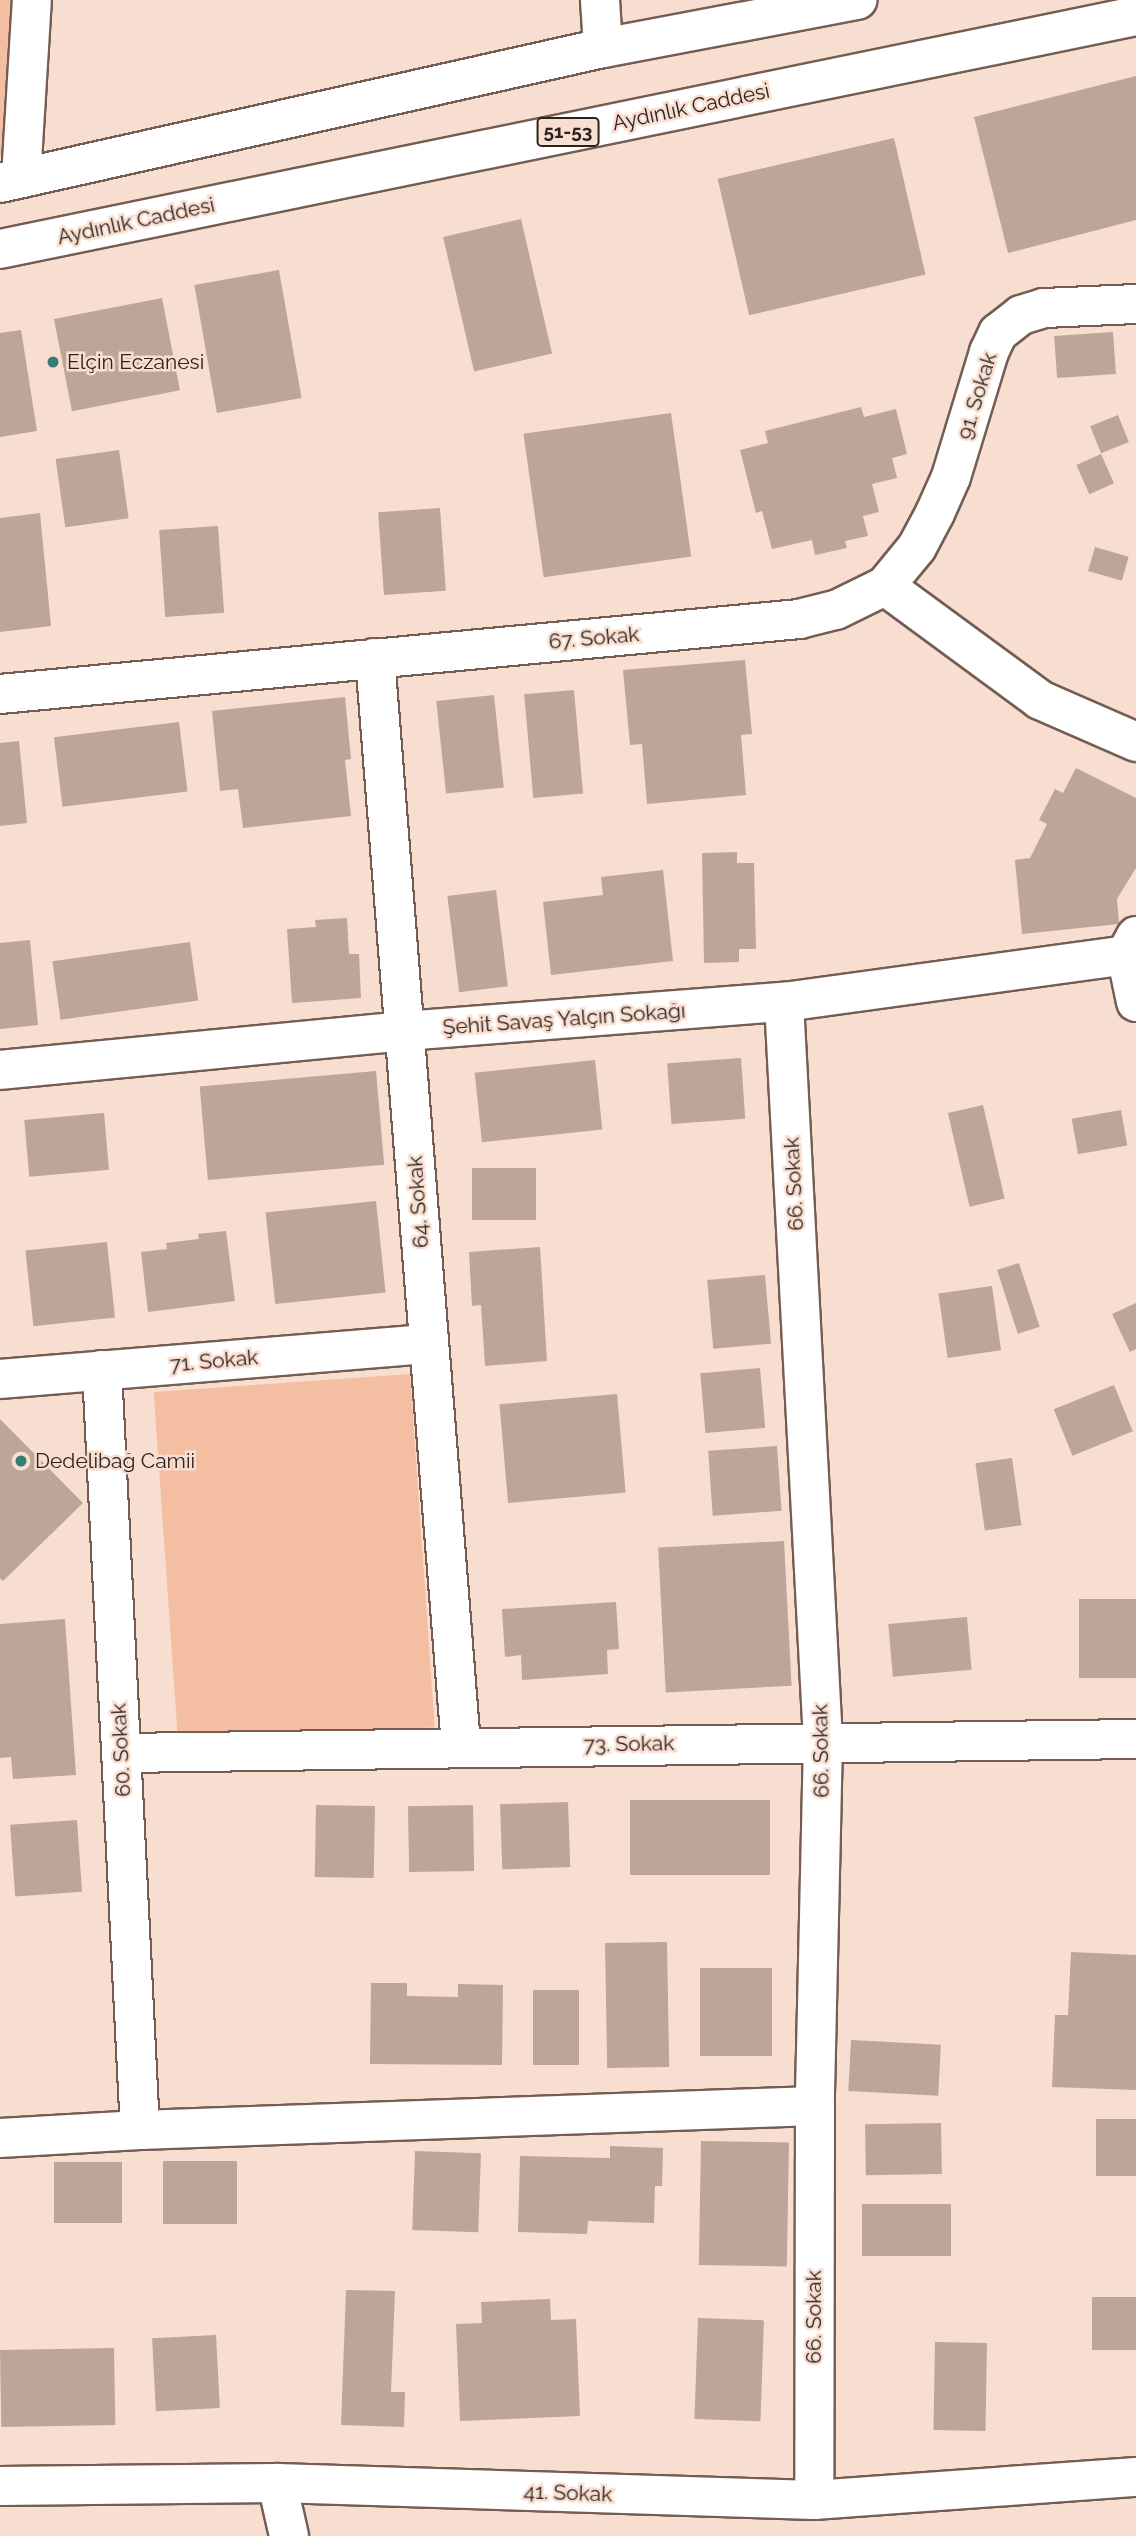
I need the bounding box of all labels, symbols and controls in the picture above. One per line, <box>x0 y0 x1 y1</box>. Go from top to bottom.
street label: Aydınlık Caddesi <box>610 78 772 136</box>
road number: 51-53 <box>536 116 600 148</box>
street label: Aydınlık Caddesi <box>55 192 217 250</box>
place label: Elçin Eczanesi <box>67 349 204 375</box>
street label: 91. Sokak <box>952 350 1002 442</box>
marker: Elçin Eczanesi <box>45 354 61 370</box>
street label: 67. Sokak <box>548 621 640 655</box>
street label: Şehit Savaş Yalçın Sokağı <box>441 998 687 1040</box>
street label: 66. Sokak <box>779 1137 809 1231</box>
street label: 64. Sokak <box>402 1155 434 1249</box>
street label: 71. Sokak <box>169 1345 259 1377</box>
place label: Dedelibağ Camii <box>35 1448 195 1474</box>
marker: Dedelibağ Camii <box>13 1453 29 1469</box>
street label: 60. Sokak <box>106 1703 136 1797</box>
street label: 66. Sokak <box>808 1704 834 1798</box>
street label: 73. Sokak <box>583 1731 675 1757</box>
street label: 66. Sokak <box>801 2270 827 2364</box>
street label: 41. Sokak <box>523 2479 613 2507</box>

